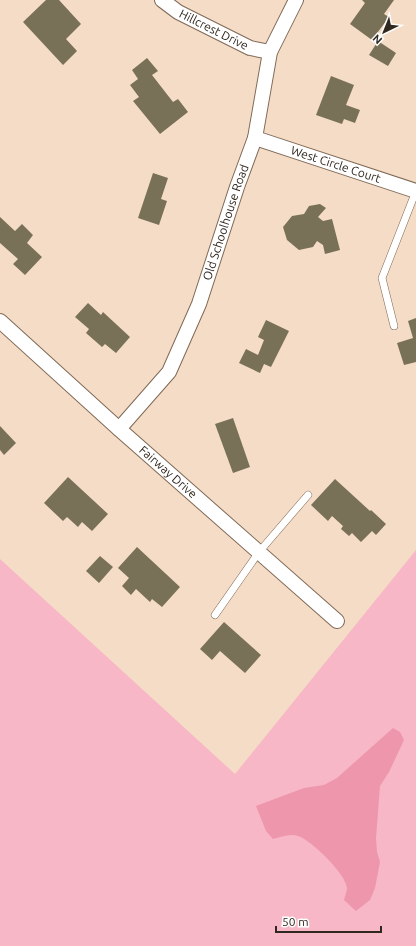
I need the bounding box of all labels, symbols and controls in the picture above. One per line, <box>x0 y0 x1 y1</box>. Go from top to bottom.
street label: Hillcrest Drive <box>177 7 251 52</box>
north arrow <box>364 12 404 52</box>
text: N <box>370 32 384 47</box>
street label: West Circle Court <box>289 143 383 185</box>
street label: Old Schoolhouse Road <box>200 163 251 282</box>
street label: Fairway Drive <box>137 443 200 501</box>
scale bar <box>276 908 381 934</box>
text: 50 m <box>282 915 309 928</box>

